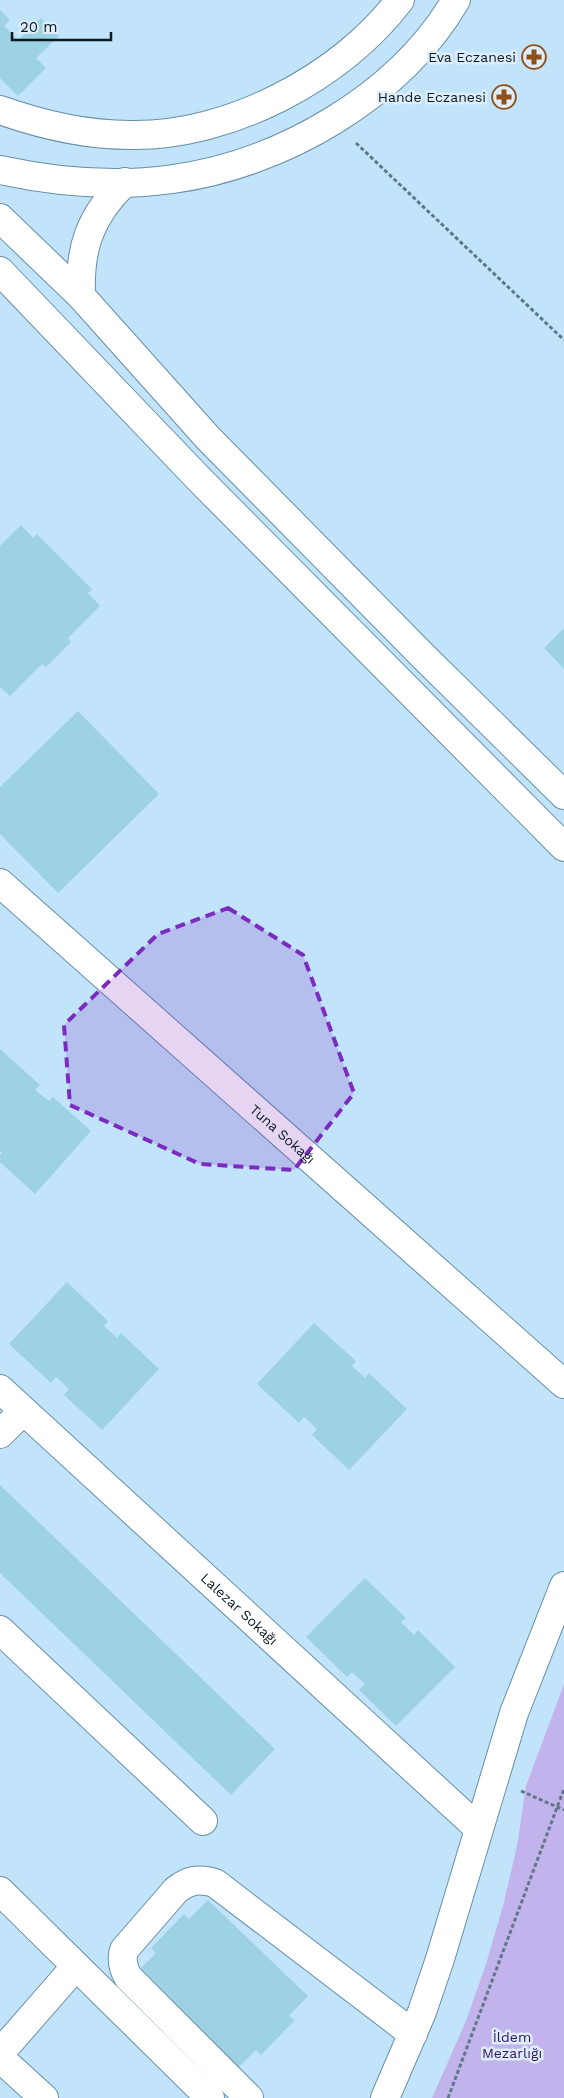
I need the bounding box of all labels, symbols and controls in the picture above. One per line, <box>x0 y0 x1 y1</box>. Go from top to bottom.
scale bar <box>12 10 111 42</box>
text: 20 m <box>20 18 58 36</box>
pharmacy icon: Eva Eczanesi <box>521 44 547 70</box>
place label: Eva Eczanesi <box>428 49 516 65</box>
pharmacy icon: Hande Eczanesi <box>491 84 517 110</box>
place label: Hande Eczanesi <box>378 89 486 105</box>
street label: Tuna Sokağı <box>247 1101 318 1167</box>
street label: Lalezar Sokağı <box>198 1570 281 1648</box>
park label: İldem Mezarlığı <box>482 2029 542 2061</box>

